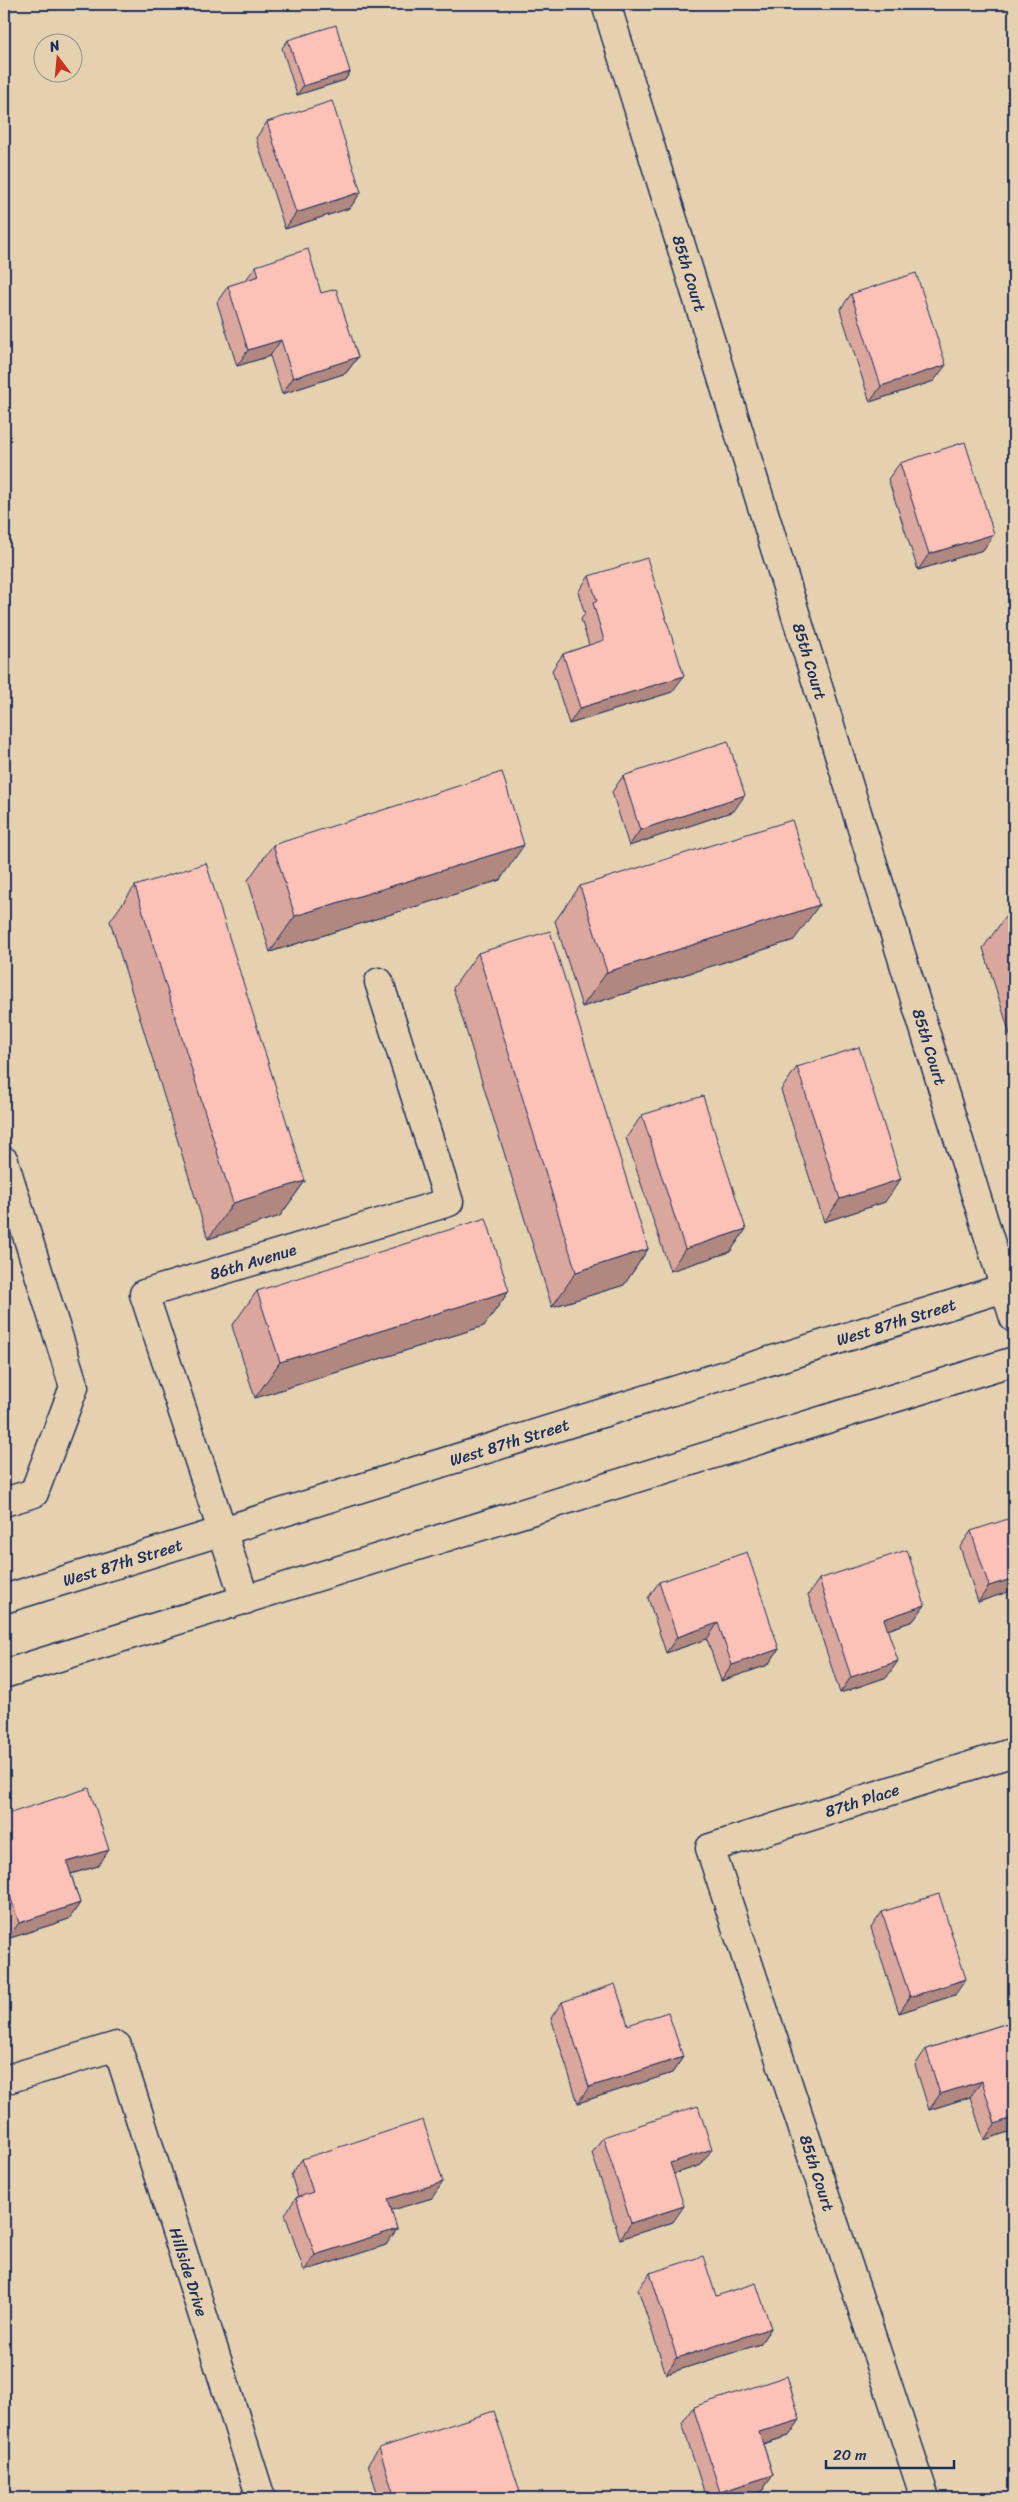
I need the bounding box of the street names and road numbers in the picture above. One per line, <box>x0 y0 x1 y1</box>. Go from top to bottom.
street label: 85th Court <box>664 231 715 315</box>
street label: 85th Court <box>784 619 836 703</box>
street label: 85th Court <box>904 1005 955 1089</box>
street label: 86th Avenue <box>206 1234 300 1288</box>
street label: West 87th Street <box>832 1289 959 1354</box>
street label: West 87th Street <box>446 1410 573 1474</box>
street label: West 87th Street <box>59 1530 186 1594</box>
street label: 87th Place <box>821 1775 903 1825</box>
street label: 85th Court <box>791 2131 843 2215</box>
street label: Hillside Drive <box>161 2223 217 2320</box>

